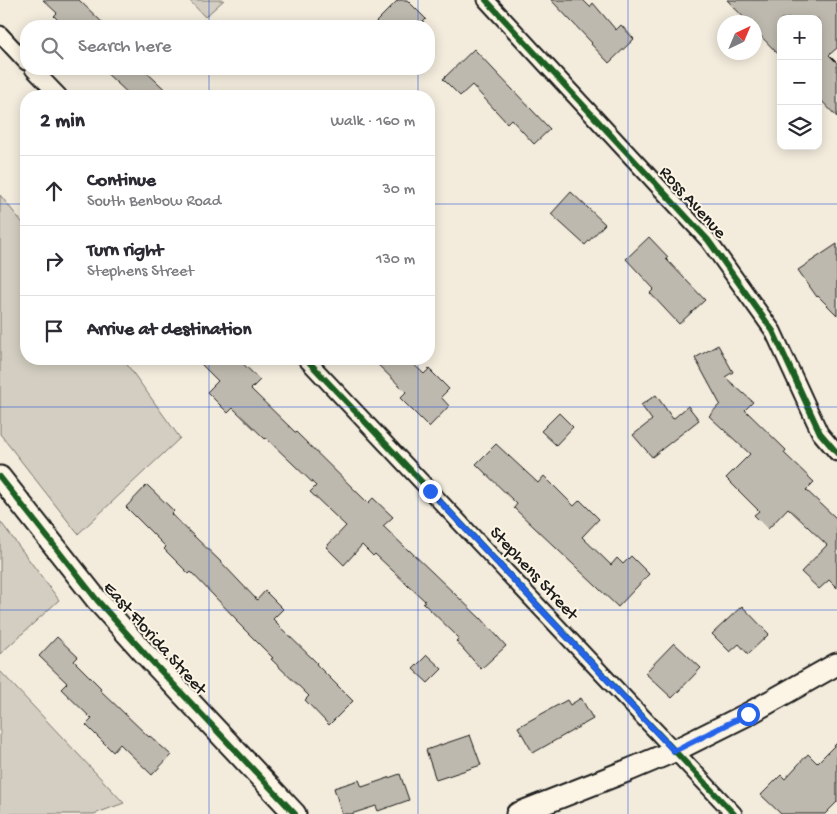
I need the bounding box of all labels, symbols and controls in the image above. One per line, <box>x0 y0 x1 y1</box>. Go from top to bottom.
north arrow <box>717 15 762 60</box>
map controls <box>777 15 822 150</box>
button: + <box>777 15 822 60</box>
search box <box>20 20 435 75</box>
icon: search <box>38 34 66 62</box>
text: Search here <box>78 36 172 59</box>
button: − <box>777 60 822 105</box>
button: layers <box>777 105 822 150</box>
text: 2 min <box>40 110 85 135</box>
text: Walk · 160 m <box>330 113 415 132</box>
street label: Ross Avenue <box>654 162 731 244</box>
text: Continue <box>87 170 156 193</box>
icon: ahead <box>40 177 68 205</box>
text: 30 m <box>382 181 415 200</box>
text: South Benbow Road <box>87 193 221 212</box>
text: Turn right <box>87 240 163 263</box>
icon: right <box>40 247 68 275</box>
text: 130 m <box>376 251 415 270</box>
text: Stephens Street <box>87 263 194 282</box>
icon: arrive <box>40 317 68 345</box>
text: Arrive at destination <box>87 319 251 342</box>
route end <box>419 480 442 503</box>
street label: Stephens Street <box>484 523 583 626</box>
street label: East Florida Street <box>98 578 211 701</box>
route start <box>737 703 760 726</box>

